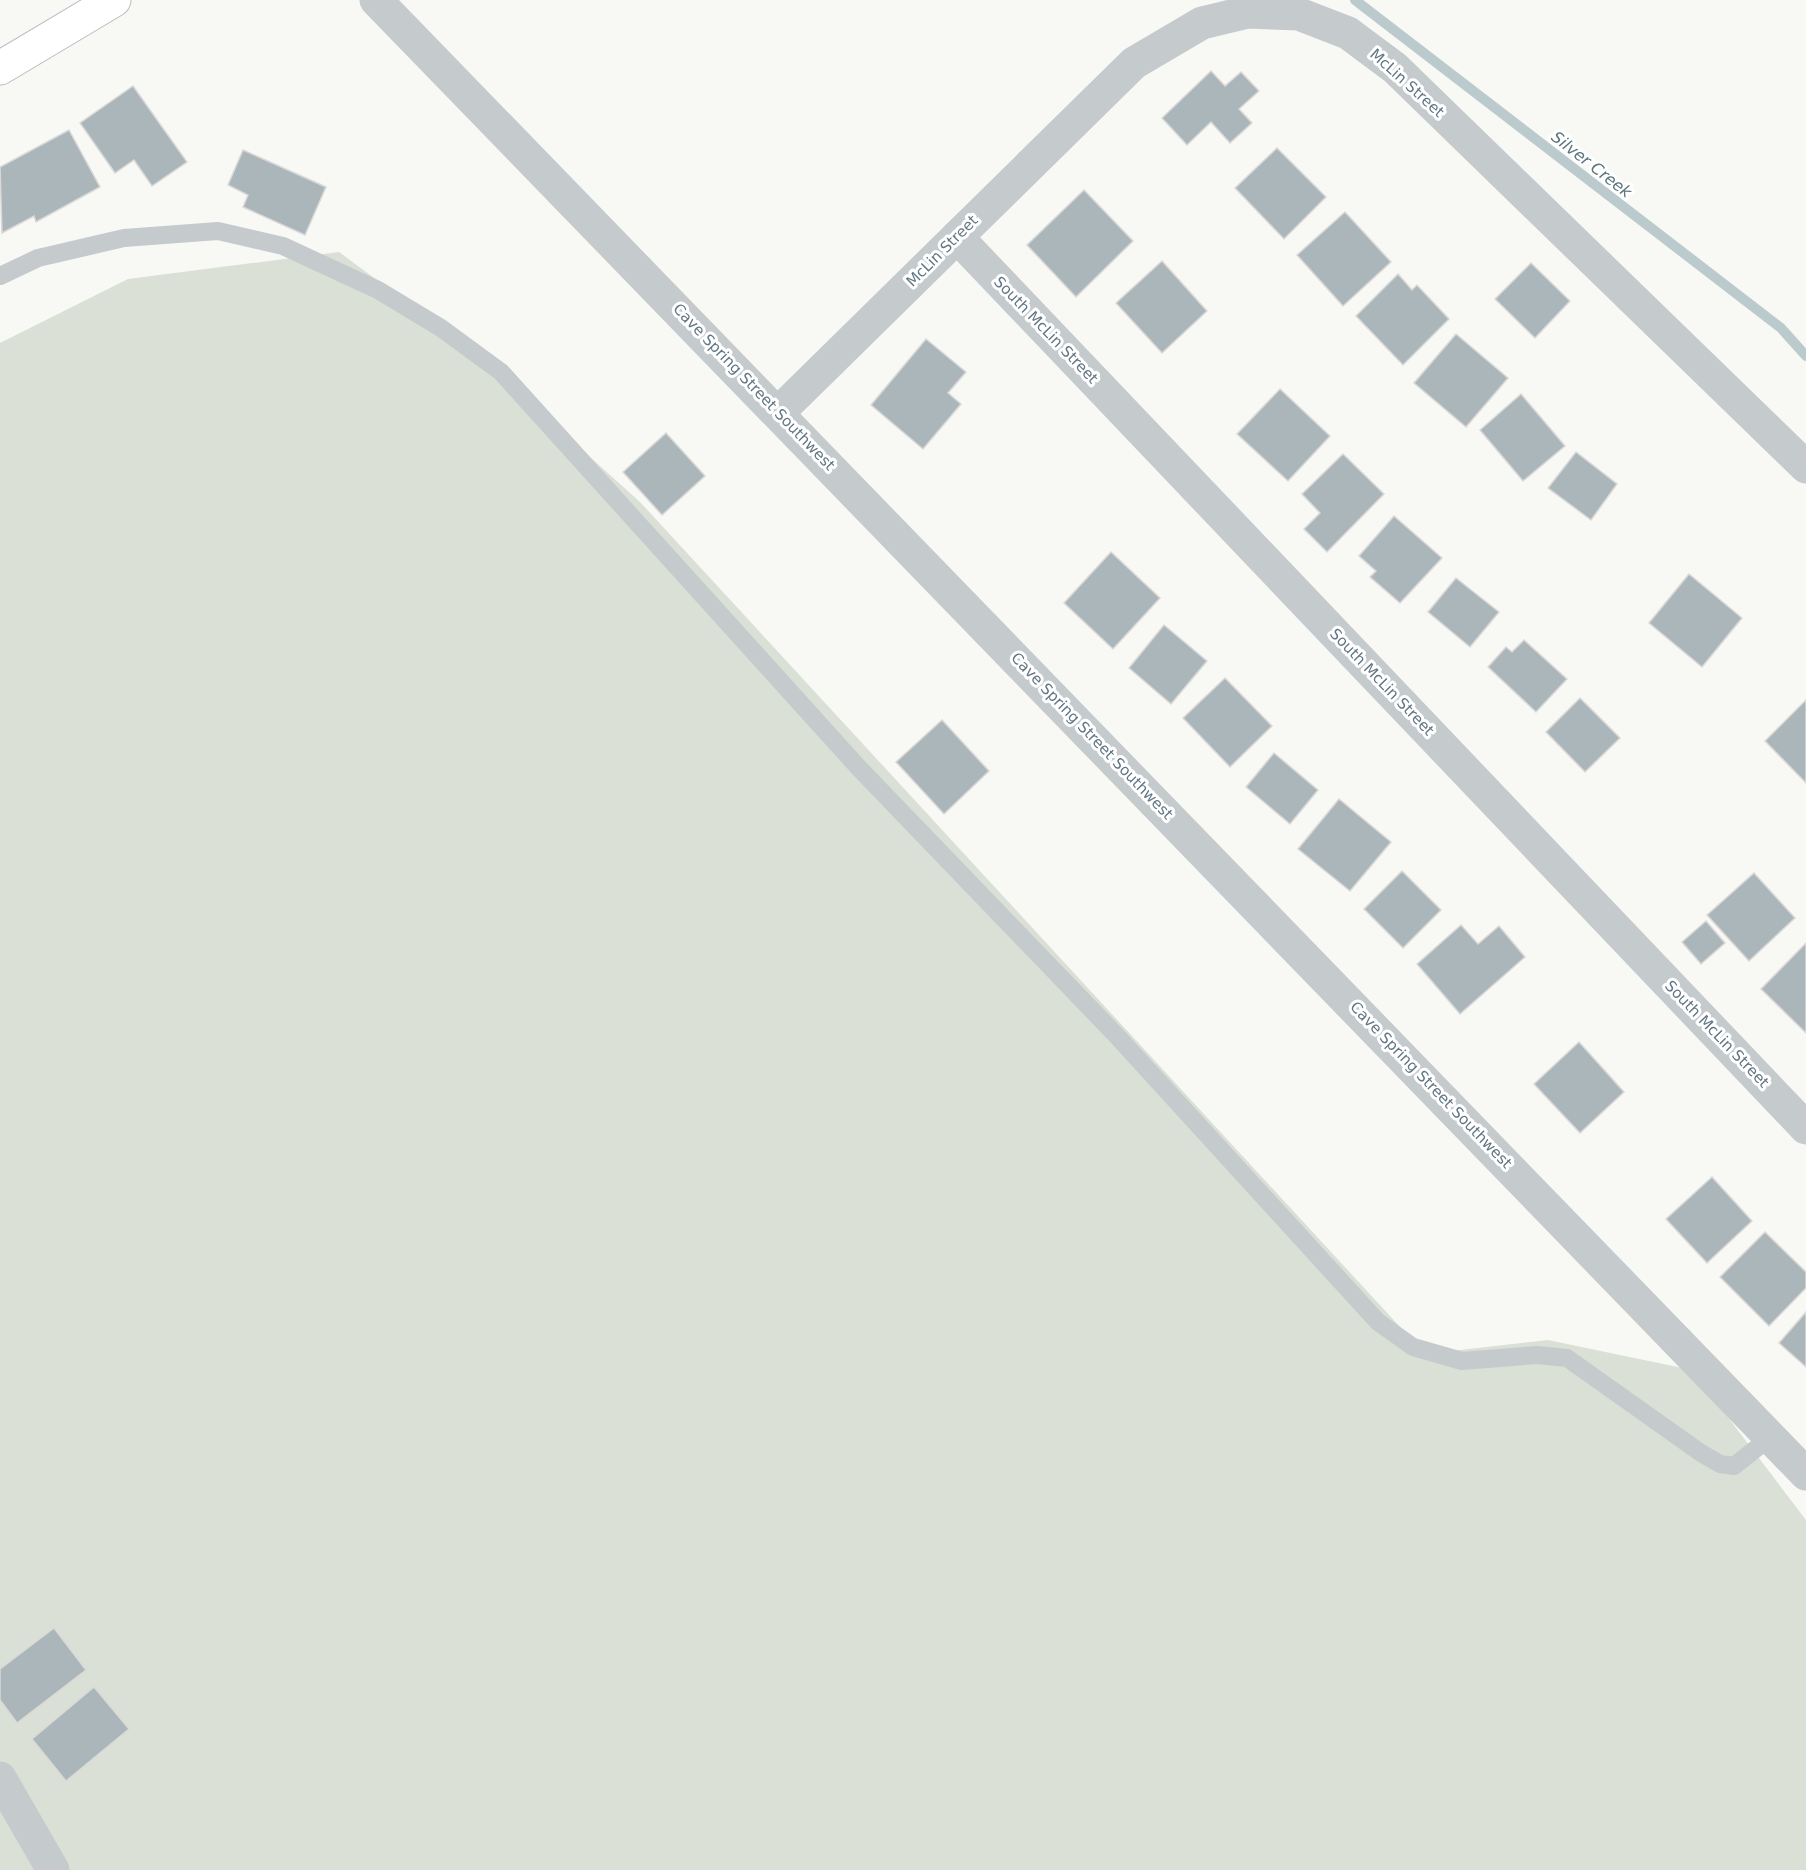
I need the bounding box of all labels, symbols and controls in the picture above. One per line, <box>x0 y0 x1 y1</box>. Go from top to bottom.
street label: McLin Street <box>1366 45 1448 121</box>
water label: Silver Creek <box>1548 127 1636 202</box>
street label: McLin Street <box>903 211 982 290</box>
street label: South McLin Street <box>990 273 1102 387</box>
street label: Cave Spring Street Southwest <box>669 300 839 474</box>
street label: South McLin Street <box>1326 625 1438 739</box>
street label: Cave Spring Street Southwest <box>1007 649 1177 823</box>
street label: South McLin Street <box>1661 977 1773 1091</box>
street label: Cave Spring Street Southwest <box>1346 998 1516 1172</box>

